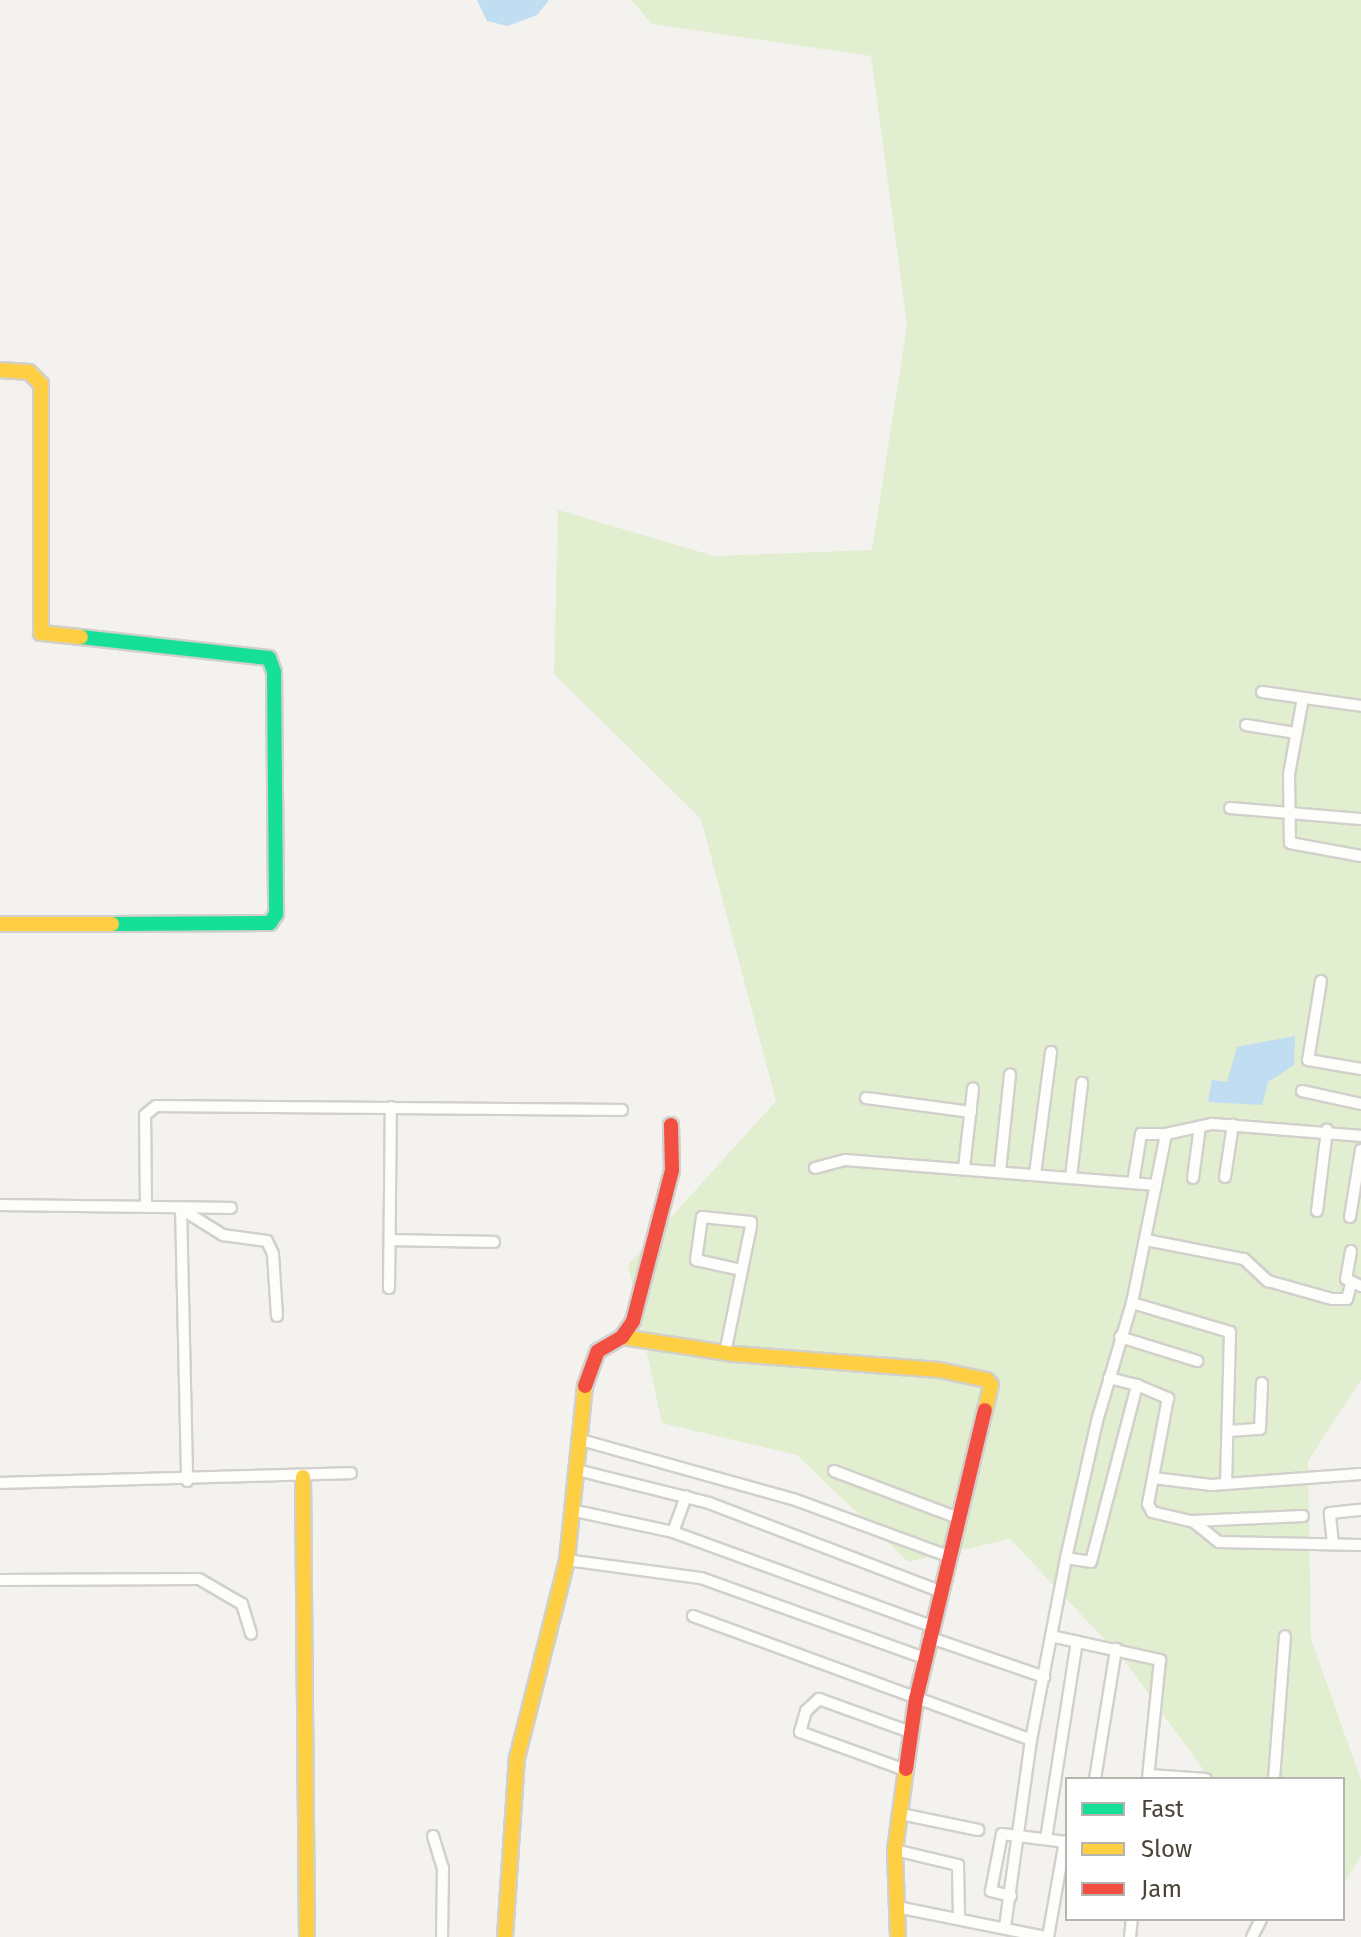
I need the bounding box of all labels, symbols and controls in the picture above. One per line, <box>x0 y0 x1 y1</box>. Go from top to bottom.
legend <box>1065 1777 1345 1921</box>
text: Fast <box>1141 1795 1184 1823</box>
text: Slow <box>1141 1835 1192 1863</box>
text: Jam <box>1141 1875 1182 1903</box>

